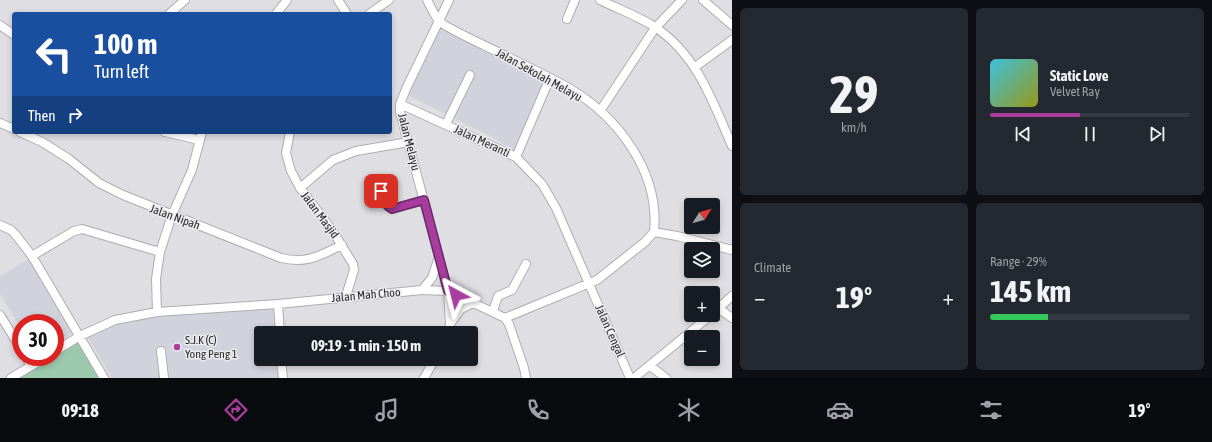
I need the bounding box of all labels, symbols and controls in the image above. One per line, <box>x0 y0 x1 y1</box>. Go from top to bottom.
icon: left <box>28 28 80 80</box>
text: 100 m <box>94 28 157 60</box>
street label: Jalan Sekolah Melayu <box>494 46 585 104</box>
text: Turn left <box>94 61 149 82</box>
text: 29 <box>830 64 878 124</box>
text: Static Love <box>1050 67 1109 84</box>
text: Velvet Ray <box>1050 84 1100 99</box>
icon: right <box>64 104 86 126</box>
text: Then <box>28 107 56 124</box>
street label: Jalan Melayu <box>395 112 423 172</box>
text: km/h <box>841 120 867 135</box>
street label: Jalan Meranti <box>452 122 512 160</box>
icon: previous <box>1012 123 1034 145</box>
icon: pause <box>1079 123 1101 145</box>
icon: next <box>1146 123 1168 145</box>
pin <box>364 174 398 208</box>
icon: arrive <box>370 180 392 202</box>
street label: Jalan Masjid <box>298 189 342 241</box>
north arrow <box>684 198 720 234</box>
map controls <box>684 198 720 366</box>
street label: Jalan Nipah <box>148 201 202 233</box>
button: layers <box>684 242 720 278</box>
text: Range · 29% <box>990 254 1047 269</box>
text: Climate <box>754 260 791 275</box>
position arrow <box>435 274 477 316</box>
text: 145 km <box>990 274 1071 308</box>
text: 19° <box>836 280 872 314</box>
text: − <box>754 284 765 310</box>
text: + <box>943 284 954 310</box>
street label: Jalan Mah Choo <box>331 285 401 305</box>
button: + <box>684 286 720 322</box>
street label: Jalan Cengal <box>592 303 628 360</box>
speed limit sign: 30 <box>12 314 64 366</box>
button: − <box>684 330 720 366</box>
place label: S.J.K (C) Yong Peng 1 <box>185 333 238 361</box>
text: 09:19 · 1 min · 150 m <box>311 337 421 354</box>
marker: S.J.K (C) Yong Peng 1 <box>172 342 182 352</box>
icon: directions <box>222 396 250 424</box>
icon: music <box>373 396 401 424</box>
icon: phone <box>524 396 552 424</box>
icon: climate <box>675 396 703 424</box>
icon: car <box>826 396 854 424</box>
icon: filters <box>977 396 1005 424</box>
text: 09:18 <box>62 400 99 421</box>
text: 19° <box>1128 400 1150 421</box>

